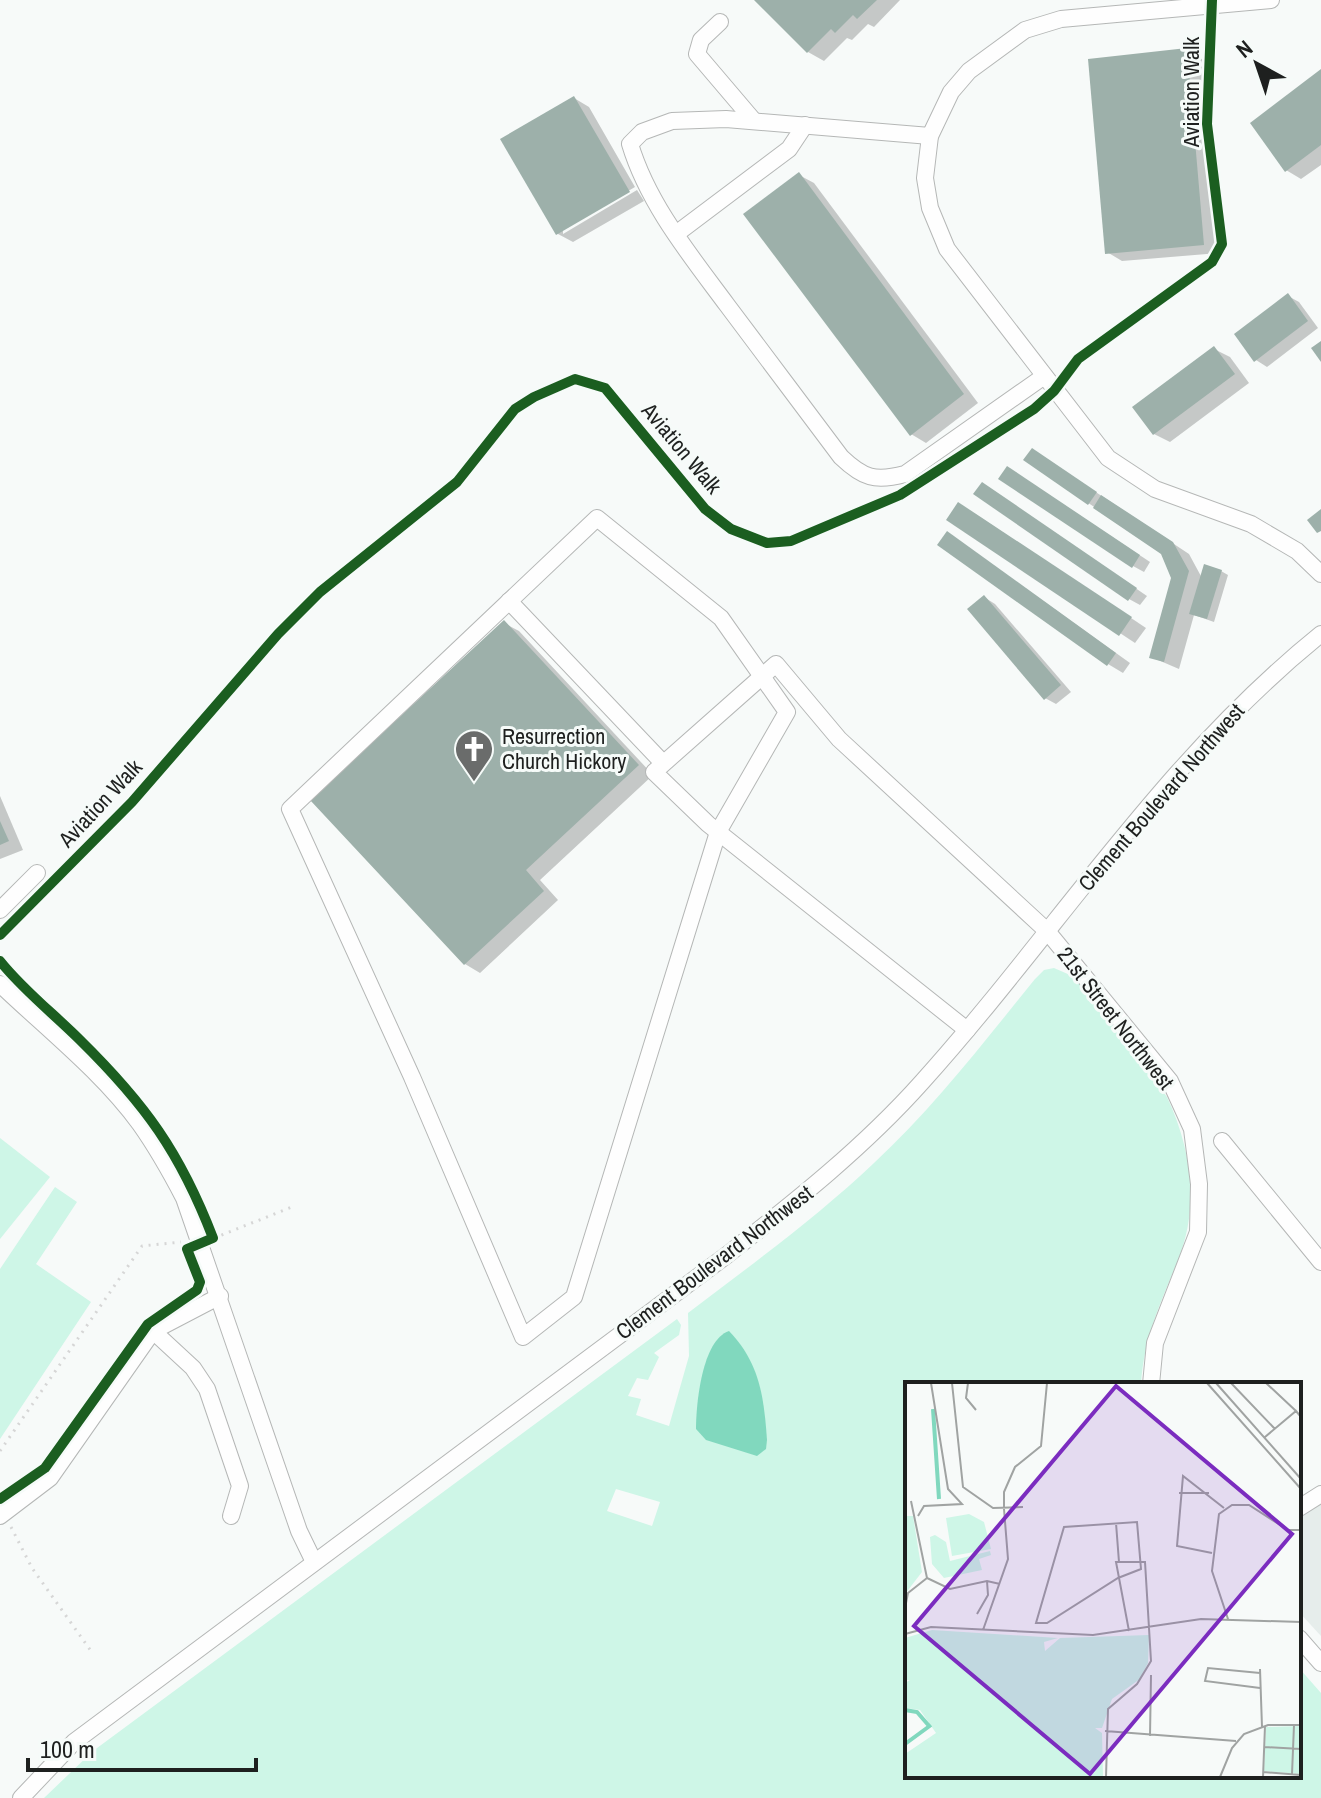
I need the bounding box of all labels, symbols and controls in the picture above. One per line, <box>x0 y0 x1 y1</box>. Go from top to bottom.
north arrow <box>1217 24 1297 104</box>
text: N <box>1230 33 1259 64</box>
street label: Aviation Walk <box>1176 36 1206 148</box>
street label: Aviation Walk <box>634 395 730 501</box>
street label: Clement Boulevard Northwest <box>1071 697 1251 897</box>
place label: Resurrection Church Hickory <box>502 721 626 776</box>
church icon: Resurrection Church Hickory <box>453 728 495 783</box>
street label: Aviation Walk <box>51 752 149 854</box>
street label: 21st Street Northwest <box>1051 940 1181 1096</box>
street label: Clement Boulevard Northwest <box>609 1178 819 1346</box>
inset map <box>905 1382 1301 1778</box>
scale bar <box>28 1722 256 1772</box>
text: 100 m <box>40 1733 95 1765</box>

